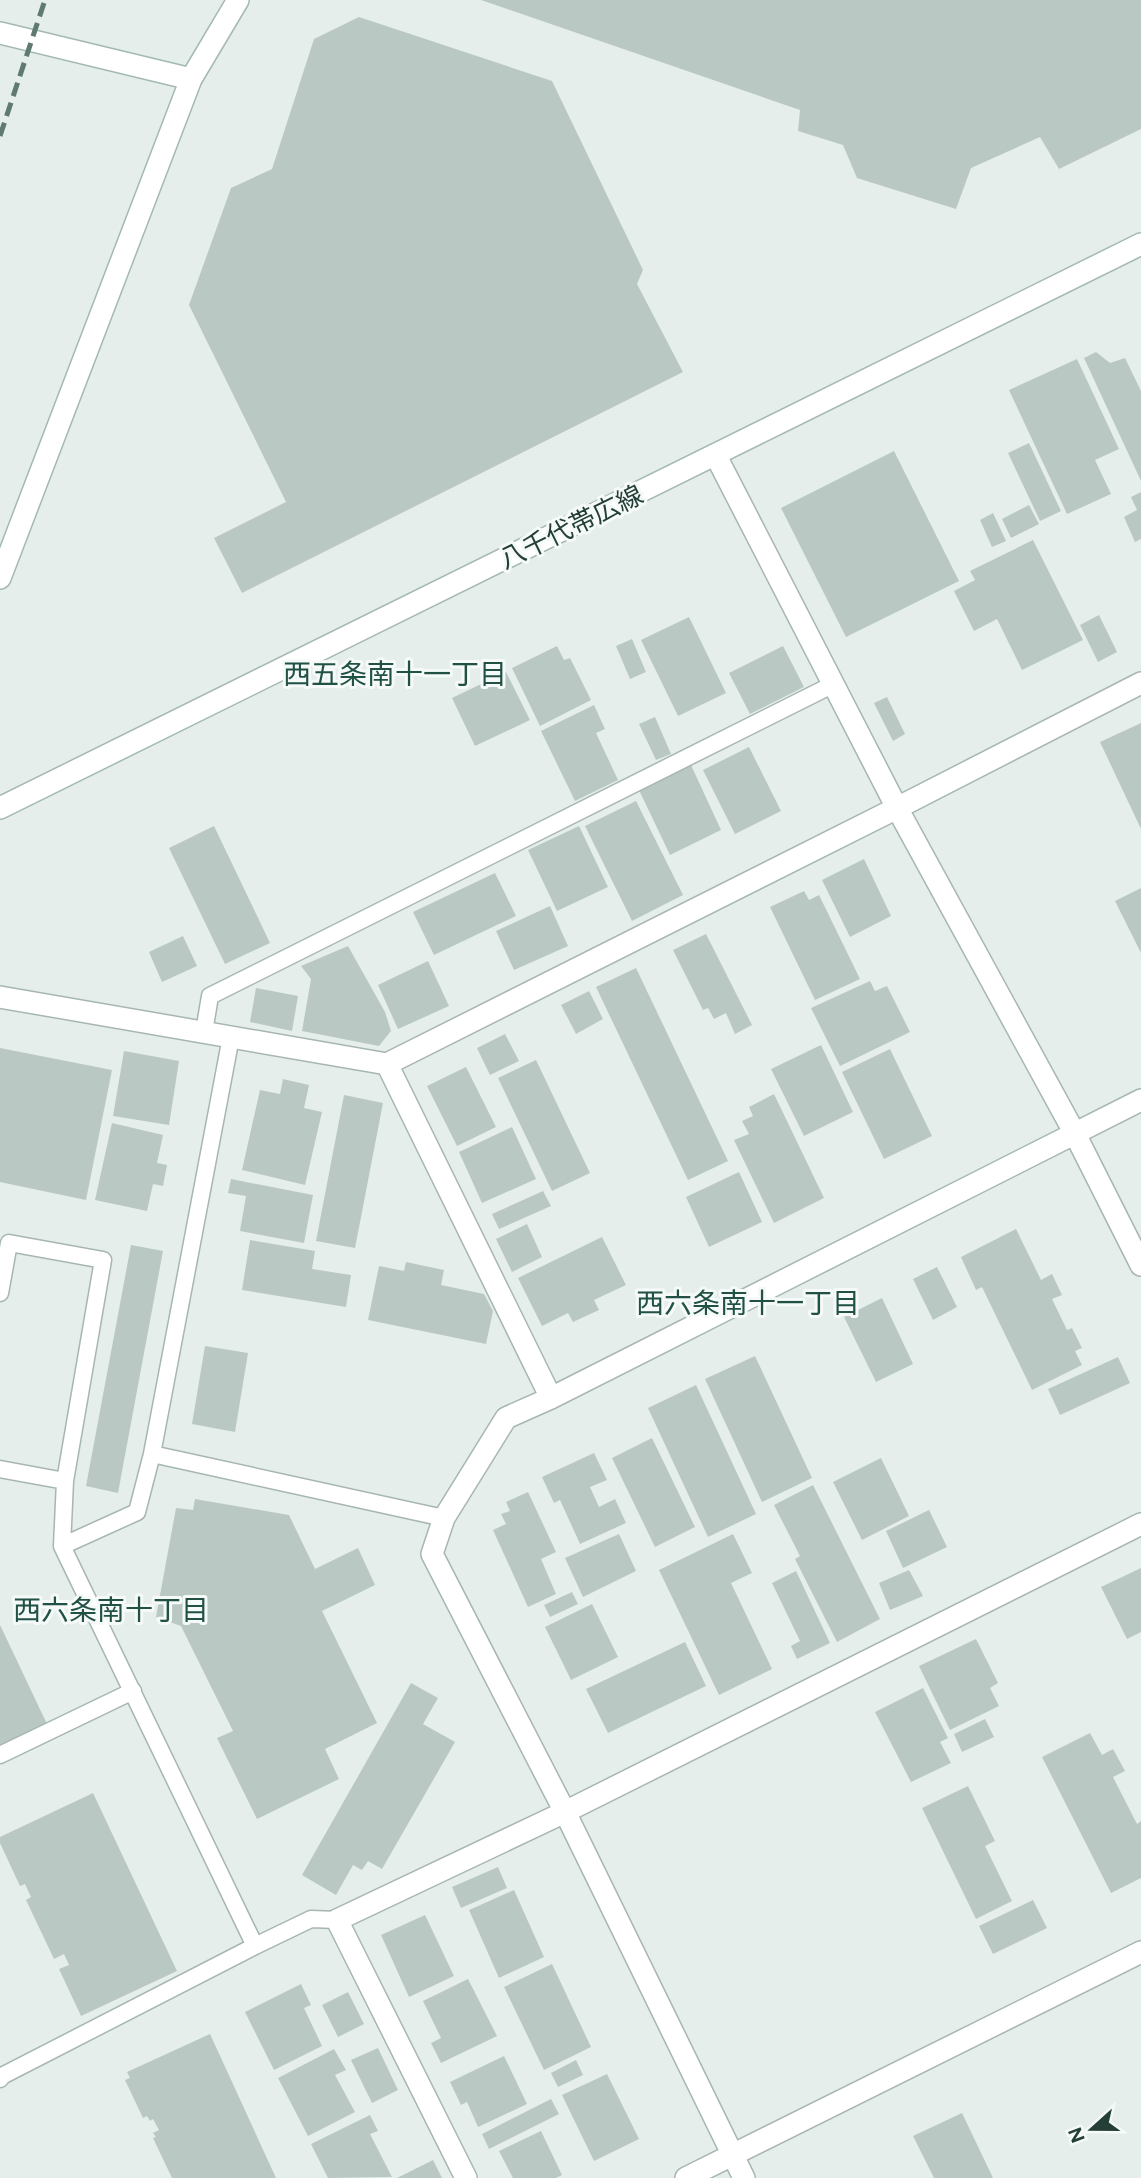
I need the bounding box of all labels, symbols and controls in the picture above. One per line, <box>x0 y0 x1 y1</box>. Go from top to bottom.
street label: 八千代帯広線 <box>494 478 648 576</box>
district label: 西五条南十一丁目 <box>283 657 507 691</box>
district label: 西六条南十一丁目 <box>636 1286 860 1320</box>
district label: 西六条南十丁目 <box>13 1593 209 1627</box>
north arrow <box>1057 2094 1127 2164</box>
text: N <box>1063 2124 1090 2146</box>

